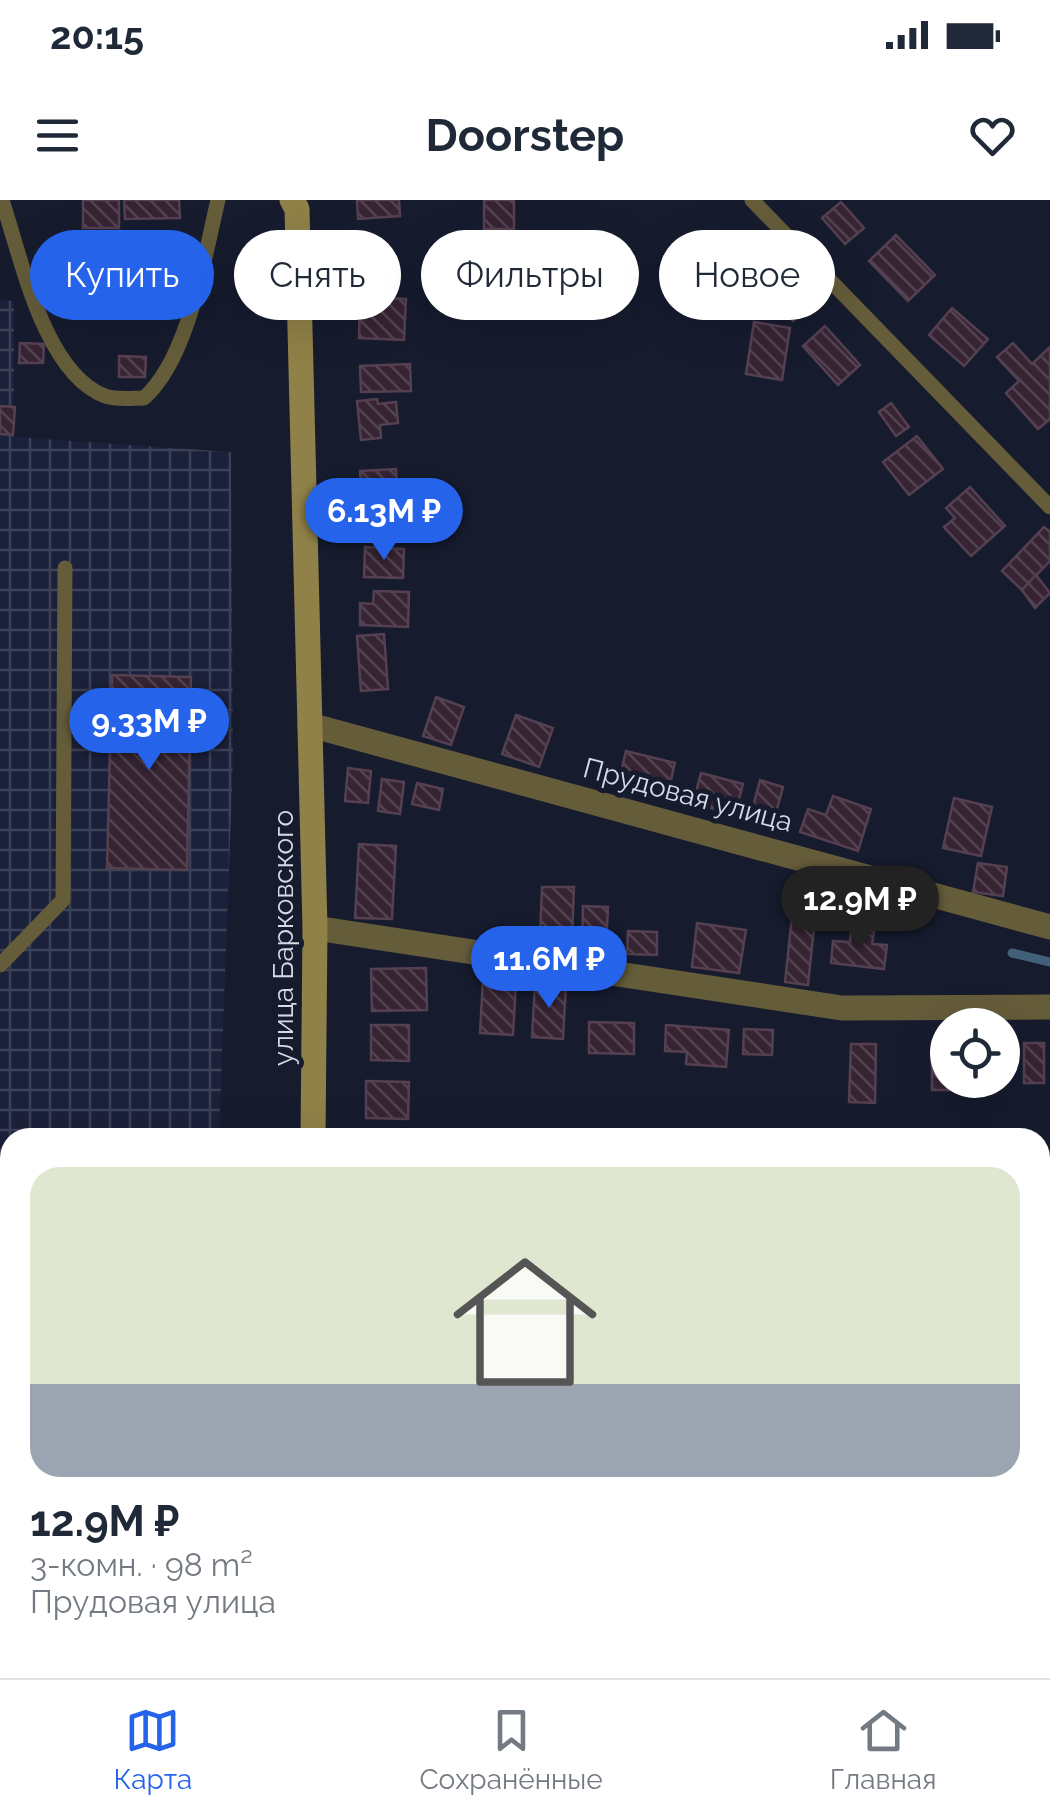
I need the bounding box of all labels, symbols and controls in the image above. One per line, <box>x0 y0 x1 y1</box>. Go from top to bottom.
text: 20:15 <box>50 13 144 58</box>
icon: menu <box>30 108 85 163</box>
icon: heart <box>965 108 1020 163</box>
text: Doorstep <box>426 109 624 162</box>
chip: Купить <box>30 230 214 320</box>
chip: Снять <box>234 230 401 320</box>
chip: Фильтры <box>421 230 639 320</box>
chip: Новое <box>659 230 835 320</box>
pin: 6.13M ₽ <box>292 478 476 563</box>
text: 6.13M ₽ <box>327 492 441 529</box>
pin: 9.33M ₽ <box>57 688 241 773</box>
text: 9.33M ₽ <box>91 702 207 739</box>
street label: Прудовая улица <box>580 751 796 839</box>
street label: улица Барковского <box>267 810 300 1066</box>
pin: 12.9M ₽ <box>768 866 952 951</box>
text: 12.9M ₽ <box>803 880 917 917</box>
pin: 11.6M ₽ <box>457 926 641 1011</box>
text: 11.6M ₽ <box>493 940 605 977</box>
map controls <box>930 1008 1020 1098</box>
button: locate <box>930 1008 1020 1098</box>
icon: home <box>435 1232 615 1412</box>
text: 12.9M ₽ <box>30 1497 179 1546</box>
text: 3-комн. · 98 m² <box>30 1546 253 1583</box>
text: Прудовая улица <box>30 1583 276 1620</box>
tab: Карта <box>114 1703 192 1796</box>
tab: Сохранённые <box>419 1703 603 1796</box>
tab: Главная <box>830 1703 936 1796</box>

